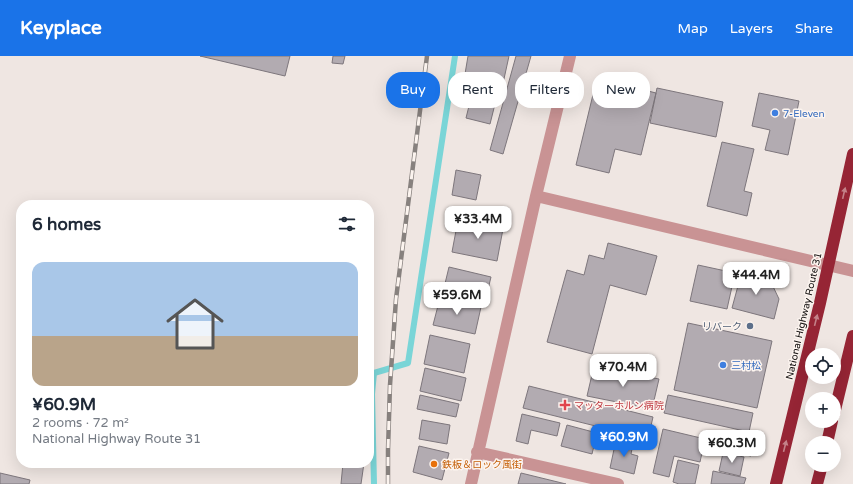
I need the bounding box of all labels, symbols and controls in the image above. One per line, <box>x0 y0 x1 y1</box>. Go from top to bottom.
text: Keyplace <box>20 17 102 39</box>
text: Map <box>678 20 708 37</box>
text: Layers <box>730 20 773 37</box>
text: Share <box>795 20 833 37</box>
chip: Buy <box>386 72 440 108</box>
chip: Rent <box>448 72 507 108</box>
chip: Filters <box>515 72 584 108</box>
chip: New <box>592 72 650 108</box>
marker: 7-Eleven <box>770 108 780 118</box>
place label: 7-Eleven <box>783 108 825 120</box>
one-way arrow <box>841 187 847 199</box>
pin: ¥33.4M <box>445 206 511 240</box>
text: ¥33.4M <box>454 211 502 227</box>
icon: filters <box>336 213 358 235</box>
text: 6 homes <box>32 214 101 235</box>
street label: National Highway Route 31 <box>783 251 824 381</box>
pin: ¥44.4M <box>723 262 789 296</box>
text: ¥44.4M <box>732 267 780 283</box>
pin: ¥59.6M <box>424 282 490 316</box>
text: ¥59.6M <box>433 287 481 303</box>
icon: home <box>159 288 231 360</box>
one-way arrow <box>813 314 819 326</box>
place label: リパーク <box>702 321 742 333</box>
marker: リパーク <box>745 321 755 331</box>
map controls <box>805 348 841 472</box>
button: locate <box>805 348 841 384</box>
pin: ¥70.4M <box>590 354 656 388</box>
text: ¥70.4M <box>599 359 647 375</box>
marker: 三村松 <box>718 360 728 370</box>
place label: 三村松 <box>731 360 761 372</box>
button: + <box>805 392 841 428</box>
text: ¥60.9M <box>32 394 96 415</box>
marker: マッターホルン病院 <box>559 399 571 411</box>
place label: マッターホルン病院 <box>574 400 664 412</box>
text: 2 rooms · 72 m² <box>32 415 129 431</box>
pin: ¥60.9M <box>591 424 657 458</box>
text: ¥60.9M <box>600 429 648 445</box>
pin: ¥60.3M <box>699 430 765 464</box>
text: National Highway Route 31 <box>32 431 201 447</box>
text: ¥60.3M <box>708 435 756 451</box>
button: − <box>805 436 841 472</box>
one-way arrow <box>782 440 788 452</box>
marker: 鉄板＆ロック風街 <box>429 459 439 469</box>
place label: 鉄板＆ロック風街 <box>442 459 522 471</box>

